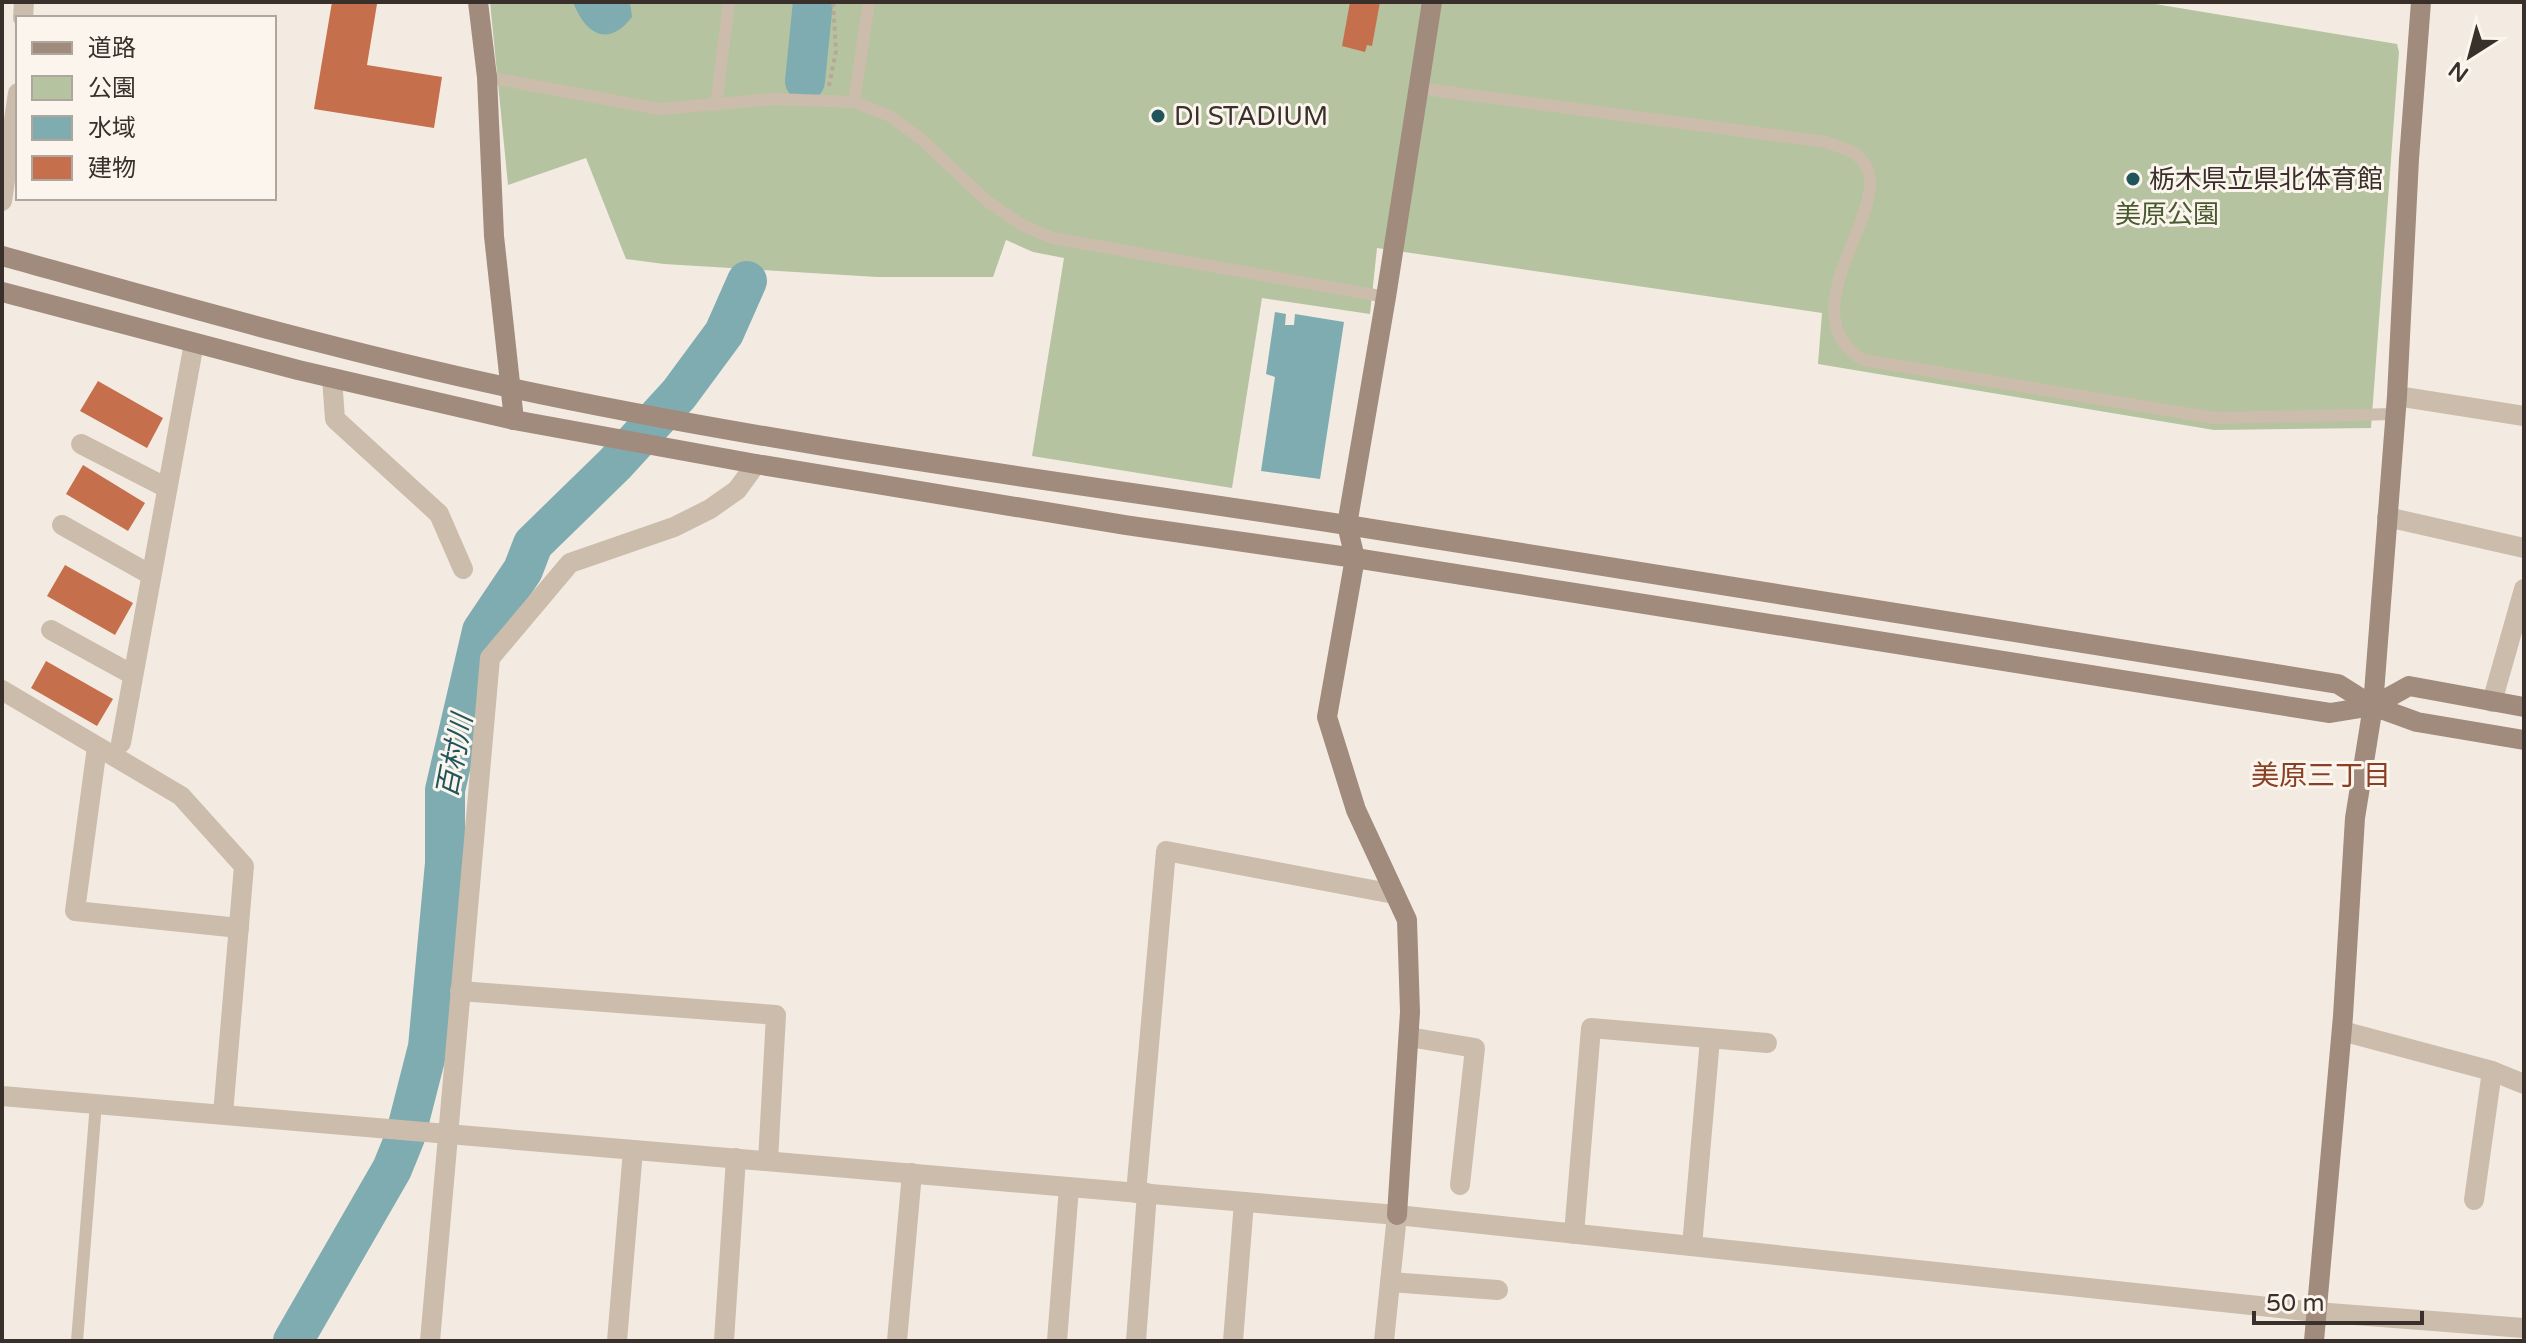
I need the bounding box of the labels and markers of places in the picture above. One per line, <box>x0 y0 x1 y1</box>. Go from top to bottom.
place label: DI STADIUM <box>1174 101 1328 132</box>
marker: DI STADIUM <box>1149 107 1167 125</box>
place label: 栃木県立県北体育館 <box>2149 164 2383 195</box>
marker: 栃木県立県北体育館 <box>2124 170 2142 188</box>

